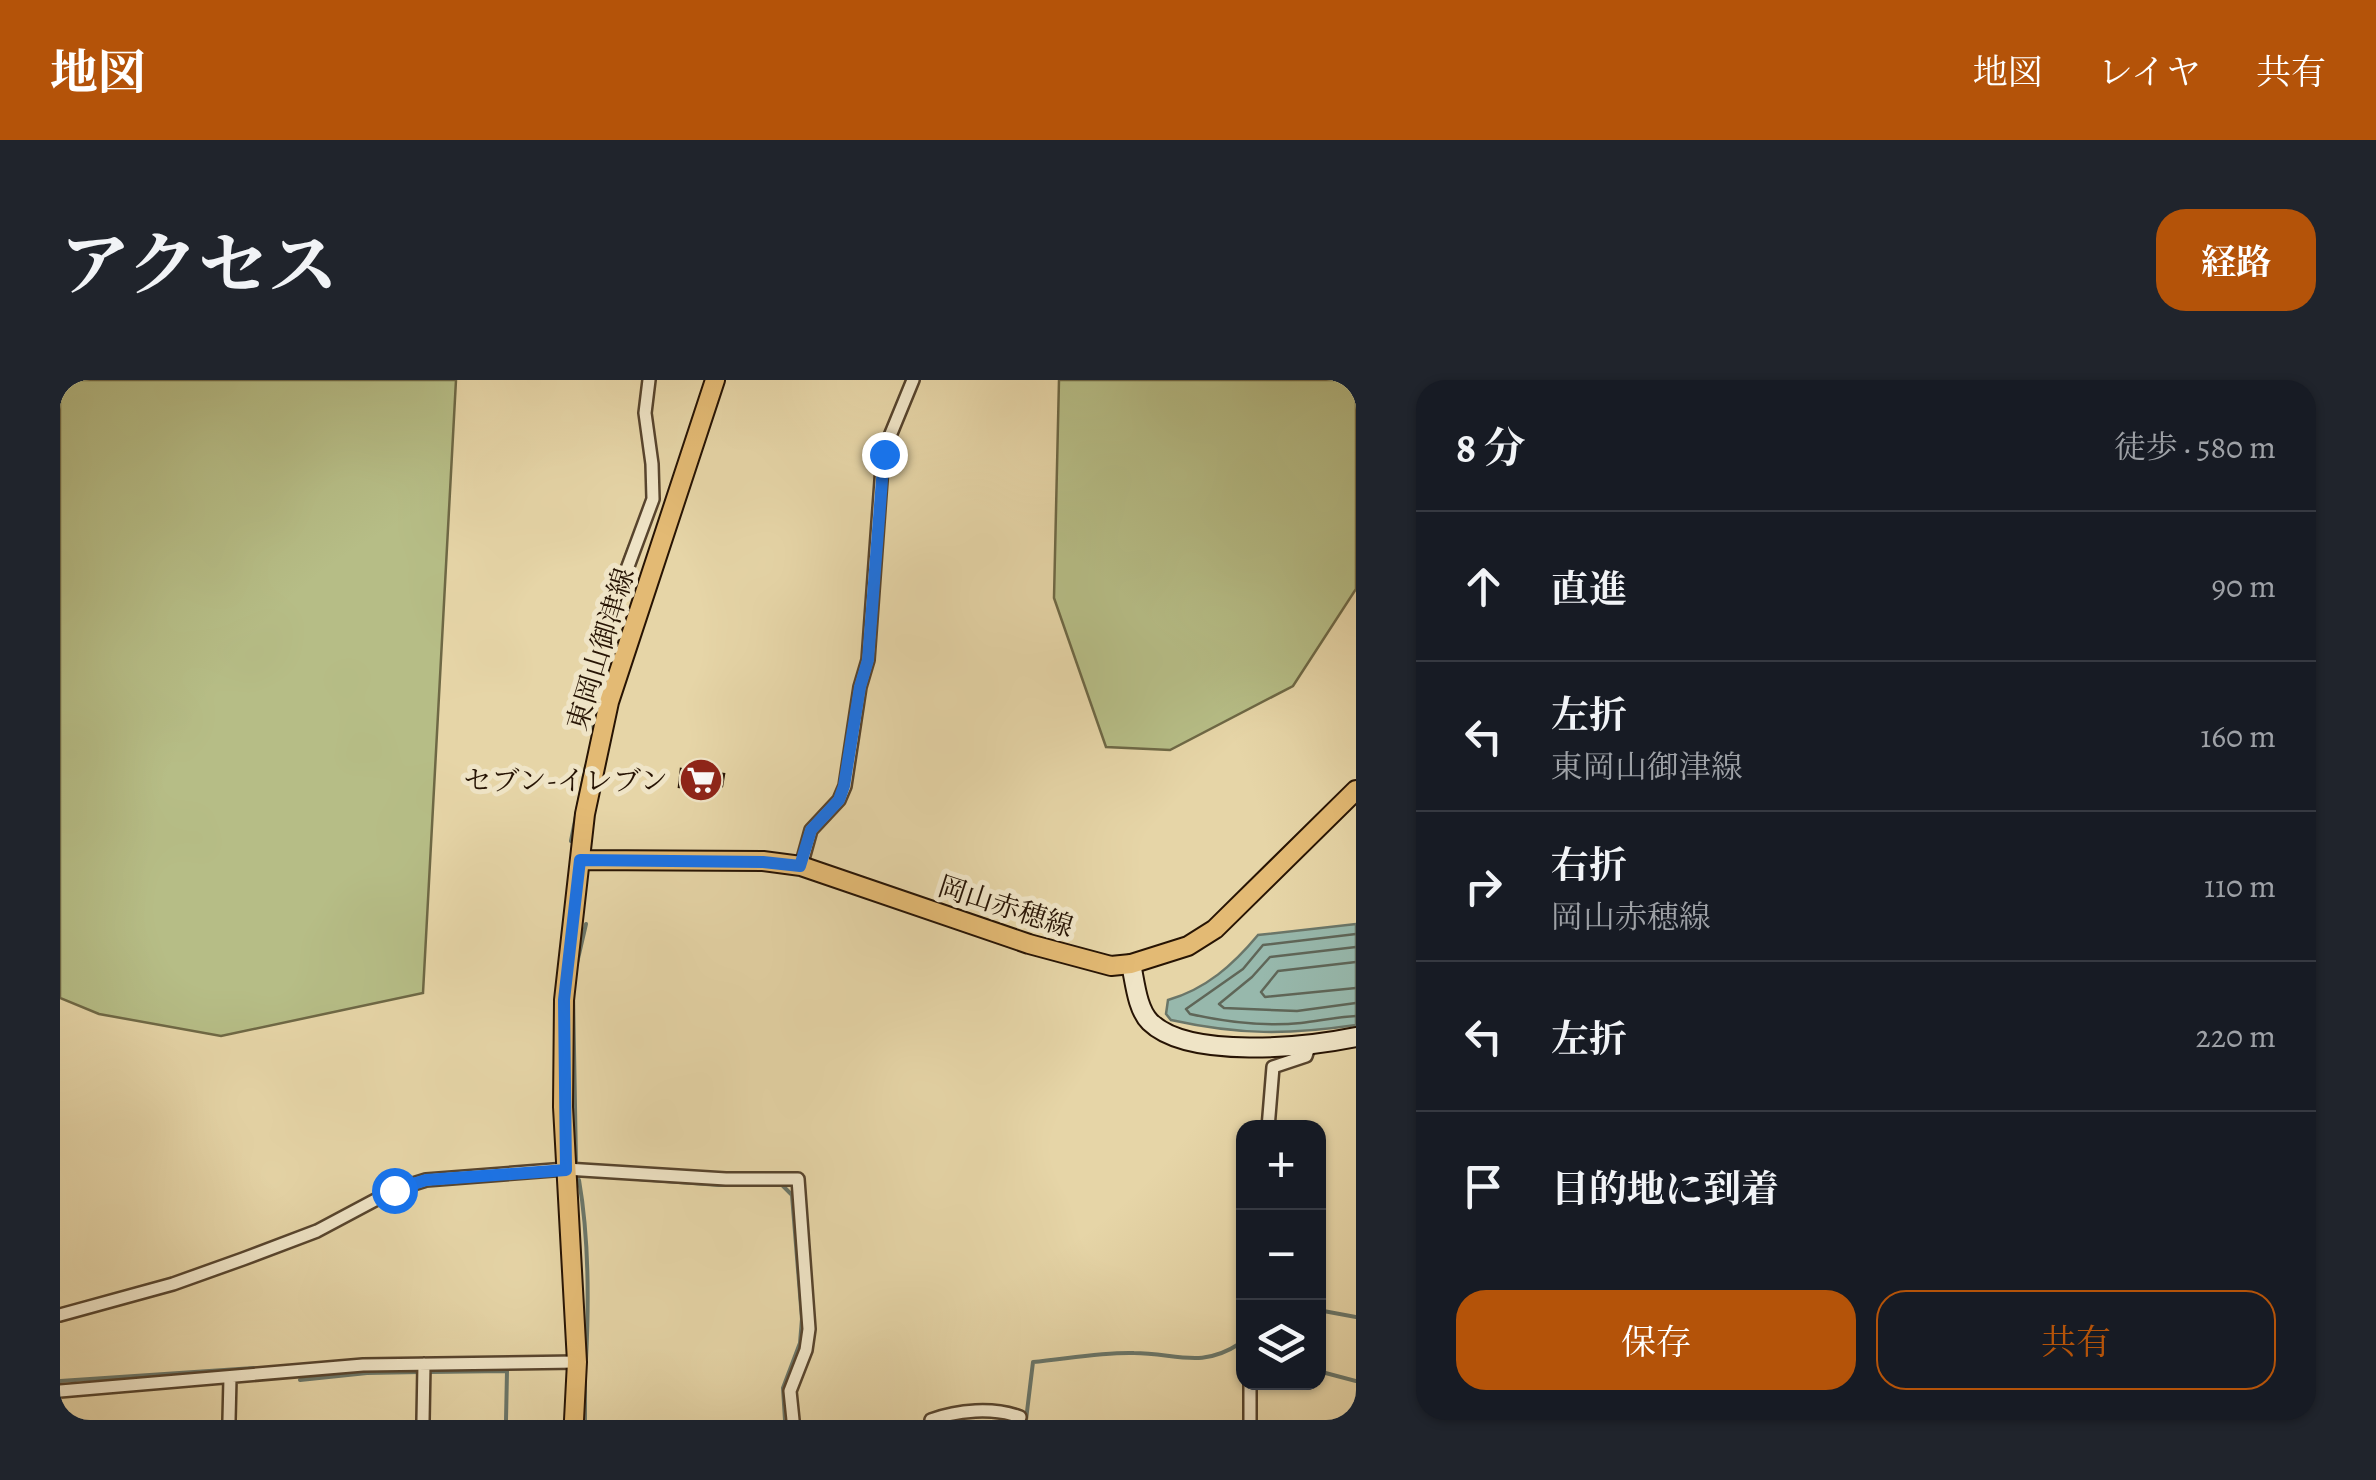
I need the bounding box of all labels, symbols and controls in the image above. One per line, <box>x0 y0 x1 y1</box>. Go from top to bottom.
text: 地図 <box>50 40 146 106</box>
text: 地図 <box>1973 48 2043 96</box>
text: レイヤ <box>2098 48 2201 96</box>
text: 共有 <box>2256 48 2326 96</box>
button: 経路 <box>2156 209 2316 311</box>
text: アクセス <box>60 218 338 313</box>
text: 8 分 <box>1456 419 1525 476</box>
text: 徒歩 · 580 m <box>2114 425 2276 469</box>
route end <box>862 432 908 478</box>
icon: ahead <box>1456 559 1511 614</box>
street label: 東岡山御津線 <box>558 563 644 735</box>
text: 直進 <box>1551 563 1627 615</box>
text: 90 m <box>2211 564 2276 608</box>
text: 左折 <box>1551 689 1627 741</box>
icon: left <box>1456 709 1511 764</box>
text: 160 m <box>2200 714 2276 758</box>
text: 東岡山御津線 <box>1551 745 1743 789</box>
supermarket icon: セブン-イレブン <box>678 757 724 803</box>
place label: セブン-イレブン <box>464 762 668 800</box>
text: 右折 <box>1551 839 1627 891</box>
icon: right <box>1456 859 1511 914</box>
text: 110 m <box>2204 864 2276 908</box>
street label: 岡山赤穂線 <box>933 867 1078 947</box>
text: 岡山赤穂線 <box>1551 895 1711 939</box>
icon: left <box>1456 1009 1511 1064</box>
text: 左折 <box>1551 1013 1627 1065</box>
text: 220 m <box>2196 1014 2276 1058</box>
map controls <box>1236 1120 1326 1390</box>
button: + <box>1236 1120 1326 1210</box>
icon: arrive <box>1456 1159 1511 1214</box>
text: 目的地に到着 <box>1551 1163 1779 1215</box>
route start <box>372 1168 418 1214</box>
button: − <box>1236 1210 1326 1300</box>
button: 保存 <box>1456 1290 1856 1390</box>
button: 共有 <box>1876 1290 2276 1390</box>
button: layers <box>1236 1300 1326 1390</box>

